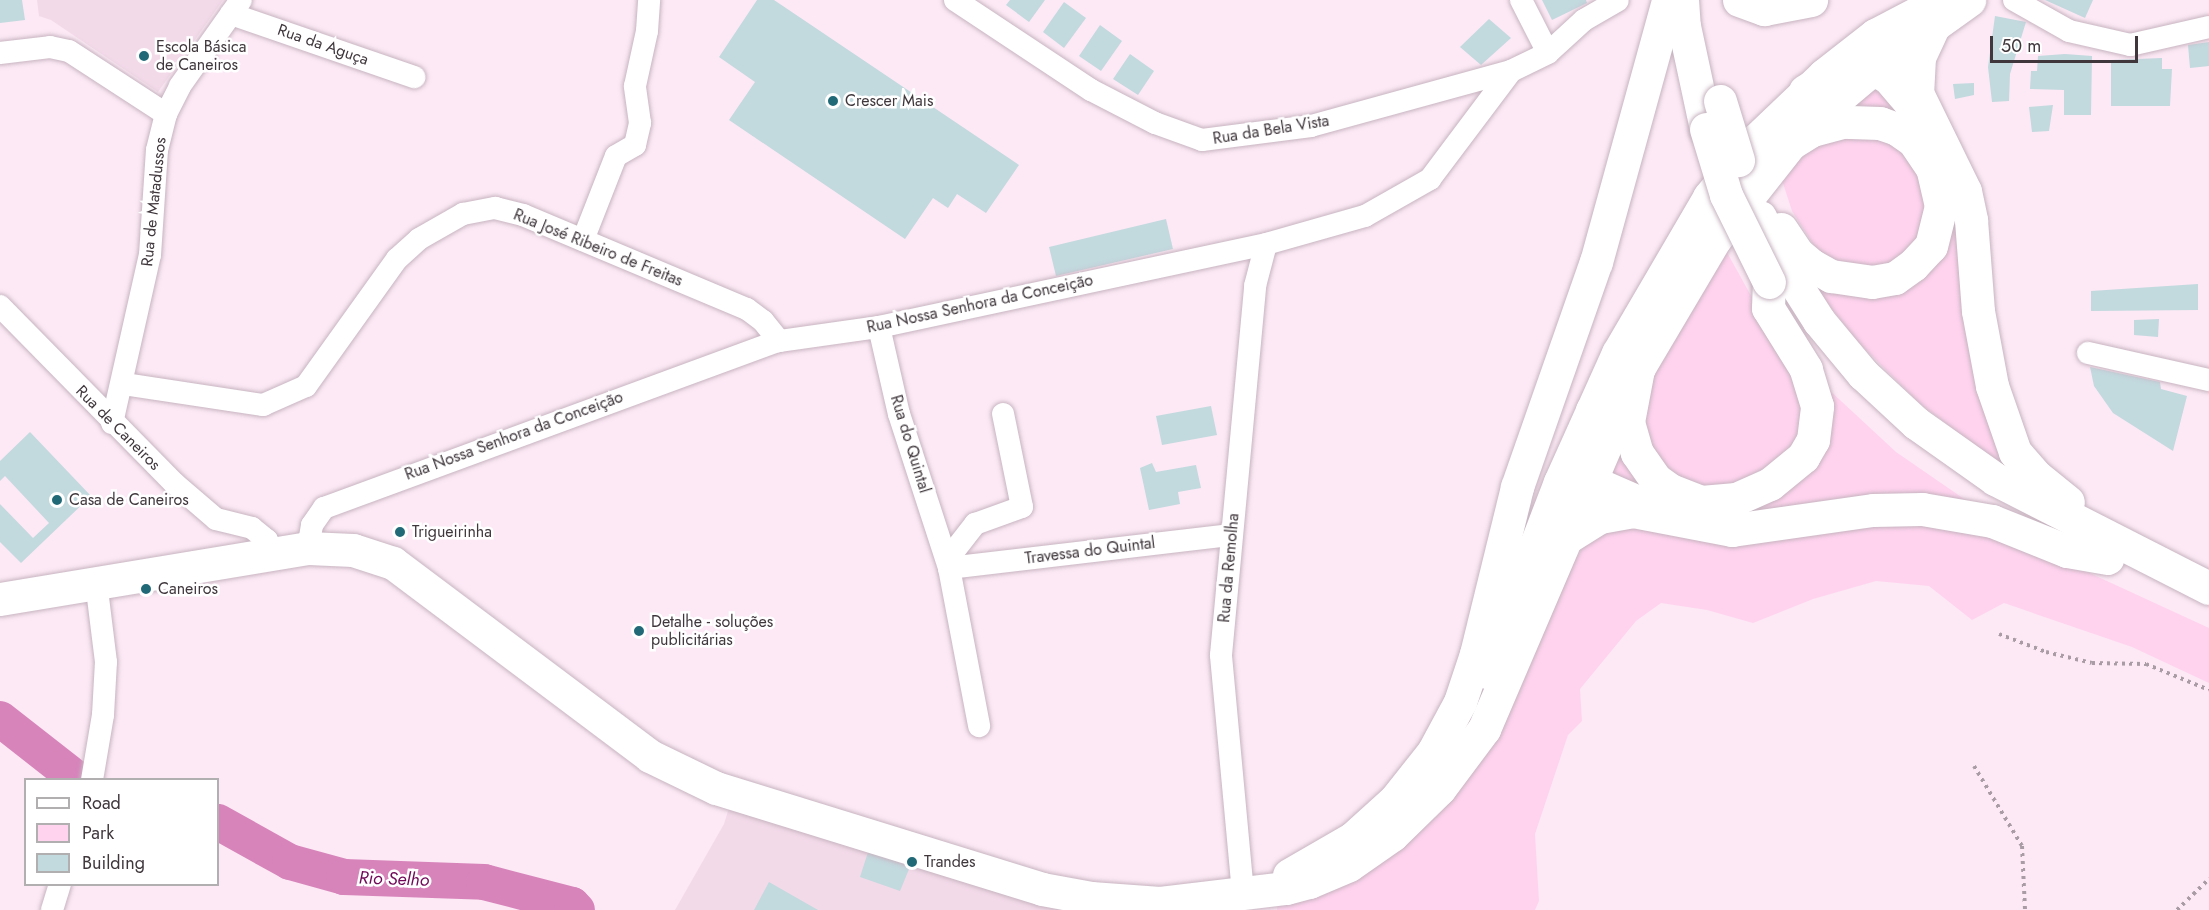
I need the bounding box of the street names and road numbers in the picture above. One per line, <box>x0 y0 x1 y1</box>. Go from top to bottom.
street label: Rua da Aguça <box>275 20 371 70</box>
street label: Rua da Bela Vista <box>1211 111 1331 149</box>
street label: Rua de Matadussos <box>138 136 170 268</box>
street label: Rua José Ribeiro de Freitas <box>511 205 685 291</box>
street label: Rua Nossa Senhora da Conceição <box>865 271 1095 337</box>
street label: Rua de Caneiros <box>72 382 164 474</box>
street label: Rua Nossa Senhora da Conceição <box>402 388 626 484</box>
street label: Rua do Quintal <box>886 393 934 495</box>
street label: Rua da Remolha <box>1215 513 1243 623</box>
street label: Travessa do Quintal <box>1024 533 1156 569</box>

